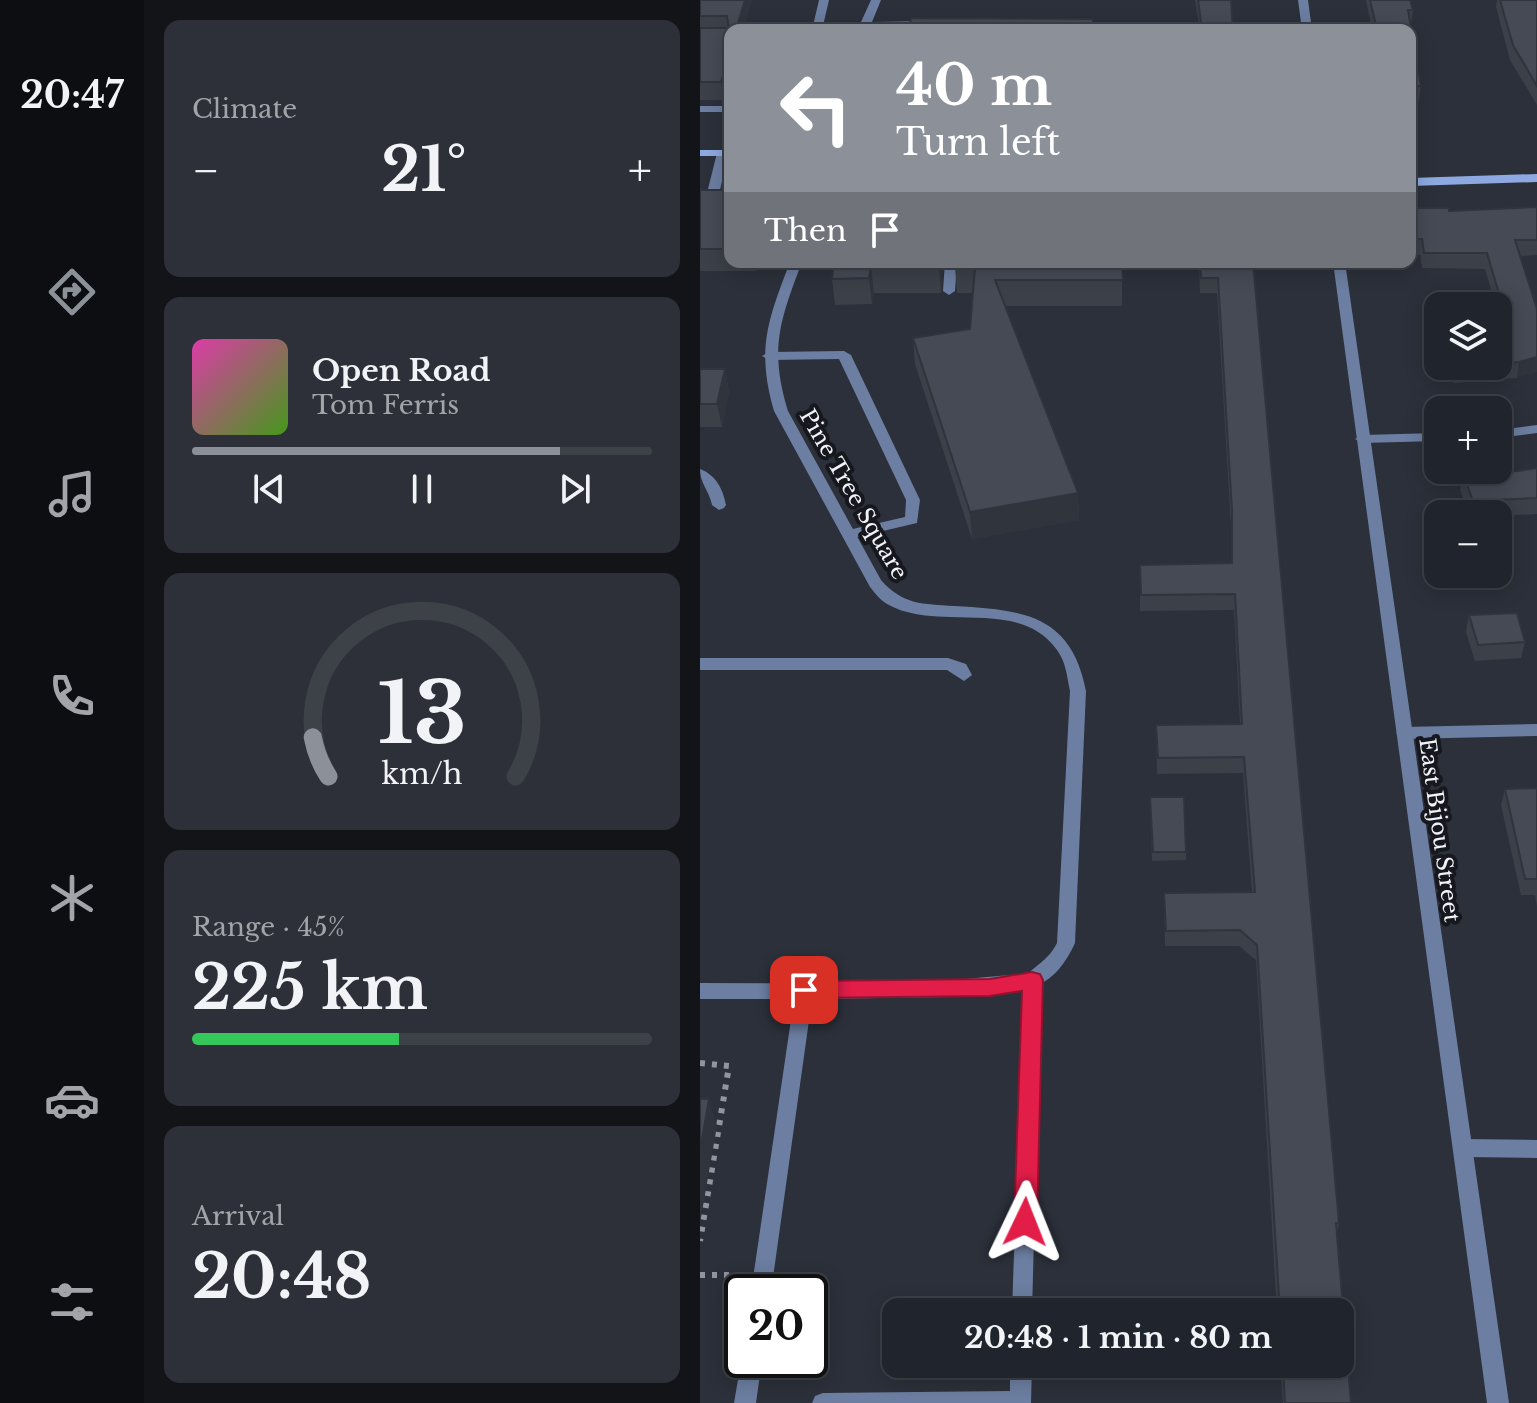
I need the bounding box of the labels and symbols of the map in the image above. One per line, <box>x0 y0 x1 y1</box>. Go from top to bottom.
street label: Pine Tree Square <box>794 404 913 584</box>
street label: East Bijou Street <box>1413 736 1466 924</box>
pin <box>770 956 838 1024</box>
position arrow <box>983 1180 1067 1264</box>
speed limit sign: 20 <box>724 1274 828 1378</box>

